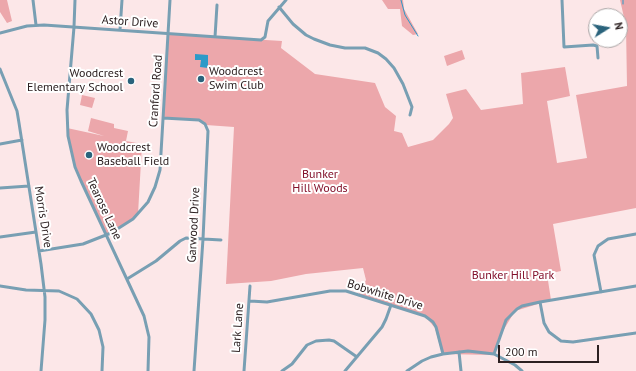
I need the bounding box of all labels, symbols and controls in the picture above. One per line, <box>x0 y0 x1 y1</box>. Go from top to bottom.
north arrow <box>588 8 628 48</box>
street label: Astor Drive <box>101 13 159 31</box>
text: N <box>611 21 626 31</box>
street label: Cranford Road <box>146 54 166 128</box>
place label: Woodcrest Swim Club <box>209 65 264 93</box>
place label: Woodcrest Elementary School <box>27 67 123 95</box>
marker: Woodcrest Swim Club <box>196 74 206 84</box>
marker: Woodcrest Elementary School <box>126 76 136 86</box>
place label: Woodcrest Baseball Field <box>97 141 169 169</box>
marker: Woodcrest Baseball Field <box>84 150 94 160</box>
park label: Bunker Hill Woods <box>292 168 348 196</box>
street label: Tearose Lane <box>83 176 125 242</box>
street label: Morris Drive <box>31 185 55 249</box>
street label: Garwood Drive <box>185 187 203 263</box>
park label: Bunker Hill Park <box>472 269 554 283</box>
street label: Bobwhite Drive <box>345 277 425 313</box>
street label: Lark Lane <box>229 303 247 353</box>
scale bar <box>500 337 601 363</box>
text: 200 m <box>505 344 538 359</box>

